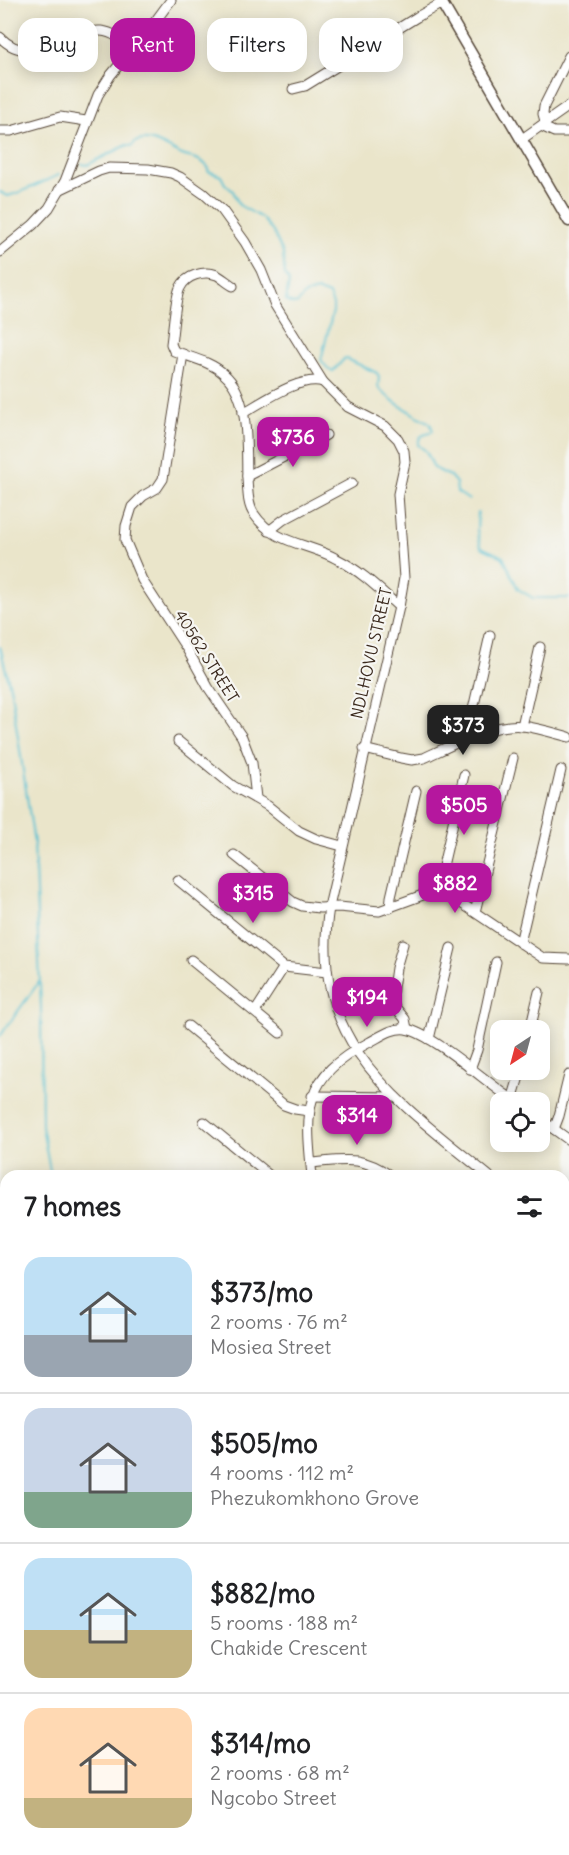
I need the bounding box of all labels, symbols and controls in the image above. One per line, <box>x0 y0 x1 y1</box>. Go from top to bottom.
chip: Buy <box>18 18 98 72</box>
chip: Rent <box>110 18 195 72</box>
chip: Filters <box>207 18 307 72</box>
chip: New <box>319 18 403 72</box>
pin: $736 <box>257 417 329 468</box>
text: $736 <box>271 424 315 449</box>
street label: NDLHOVU STREET <box>346 585 396 721</box>
street label: 40562 STREET <box>171 606 243 706</box>
pin: $373 <box>427 705 499 756</box>
text: $373 <box>441 712 485 737</box>
pin: $505 <box>428 785 500 836</box>
text: $505 <box>440 792 488 817</box>
pin: $882 <box>419 863 491 914</box>
text: $882 <box>432 870 478 895</box>
pin: $315 <box>217 873 289 924</box>
text: $315 <box>232 880 274 905</box>
pin: $194 <box>331 977 403 1028</box>
text: $194 <box>346 984 388 1009</box>
north arrow <box>490 1020 550 1080</box>
map controls <box>490 1020 550 1152</box>
button: locate <box>490 1092 550 1152</box>
pin: $314 <box>321 1095 393 1146</box>
text: $314 <box>336 1102 378 1127</box>
text: 7 homes <box>24 1190 121 1223</box>
icon: filters <box>513 1190 546 1223</box>
text: $373/mo <box>210 1276 313 1309</box>
icon: home <box>72 1281 144 1353</box>
text: 2 rooms · 76 m² <box>210 1309 348 1334</box>
text: Mosiea Street <box>210 1334 331 1359</box>
text: $505/mo <box>210 1427 318 1460</box>
icon: home <box>72 1432 144 1504</box>
text: 4 rooms · 112 m² <box>210 1460 354 1485</box>
text: Phezukomkhono Grove <box>210 1485 419 1510</box>
text: $882/mo <box>210 1577 315 1610</box>
icon: home <box>72 1582 144 1654</box>
text: 5 rooms · 188 m² <box>210 1610 358 1635</box>
text: Chakide Crescent <box>210 1635 367 1660</box>
text: $314/mo <box>210 1727 311 1760</box>
icon: home <box>72 1732 144 1804</box>
text: 2 rooms · 68 m² <box>210 1760 350 1785</box>
text: Ngcobo Street <box>210 1785 336 1810</box>

